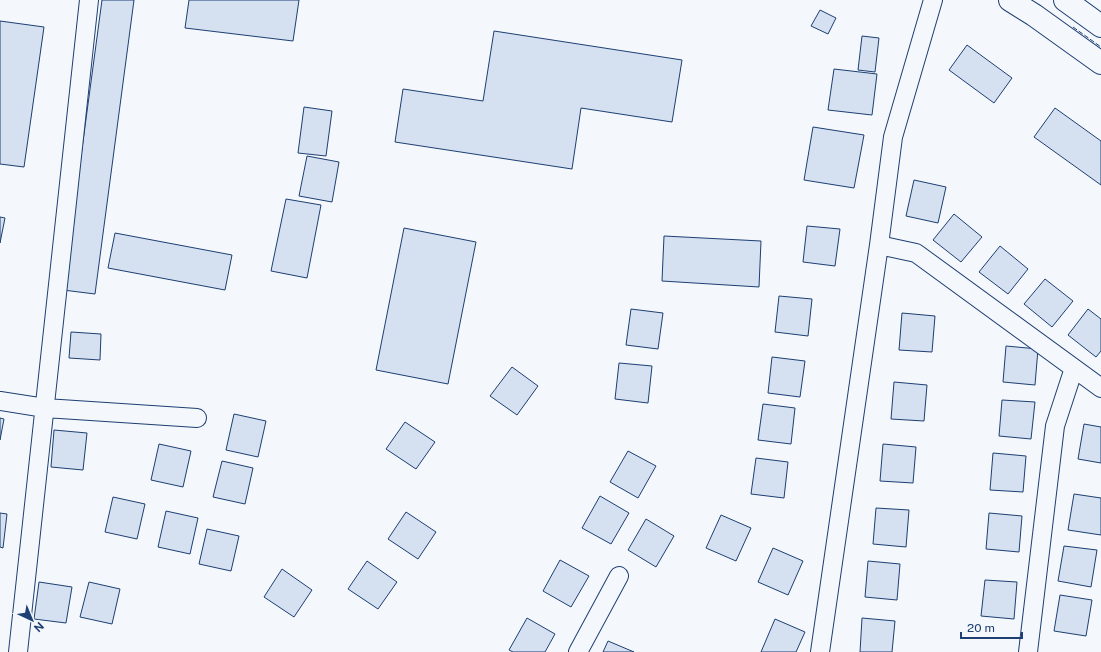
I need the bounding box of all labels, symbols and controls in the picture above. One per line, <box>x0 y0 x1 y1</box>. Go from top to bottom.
north arrow <box>12 600 52 640</box>
scale bar <box>961 614 1022 640</box>
text: N <box>32 620 46 634</box>
text: 20 m <box>967 621 995 635</box>

